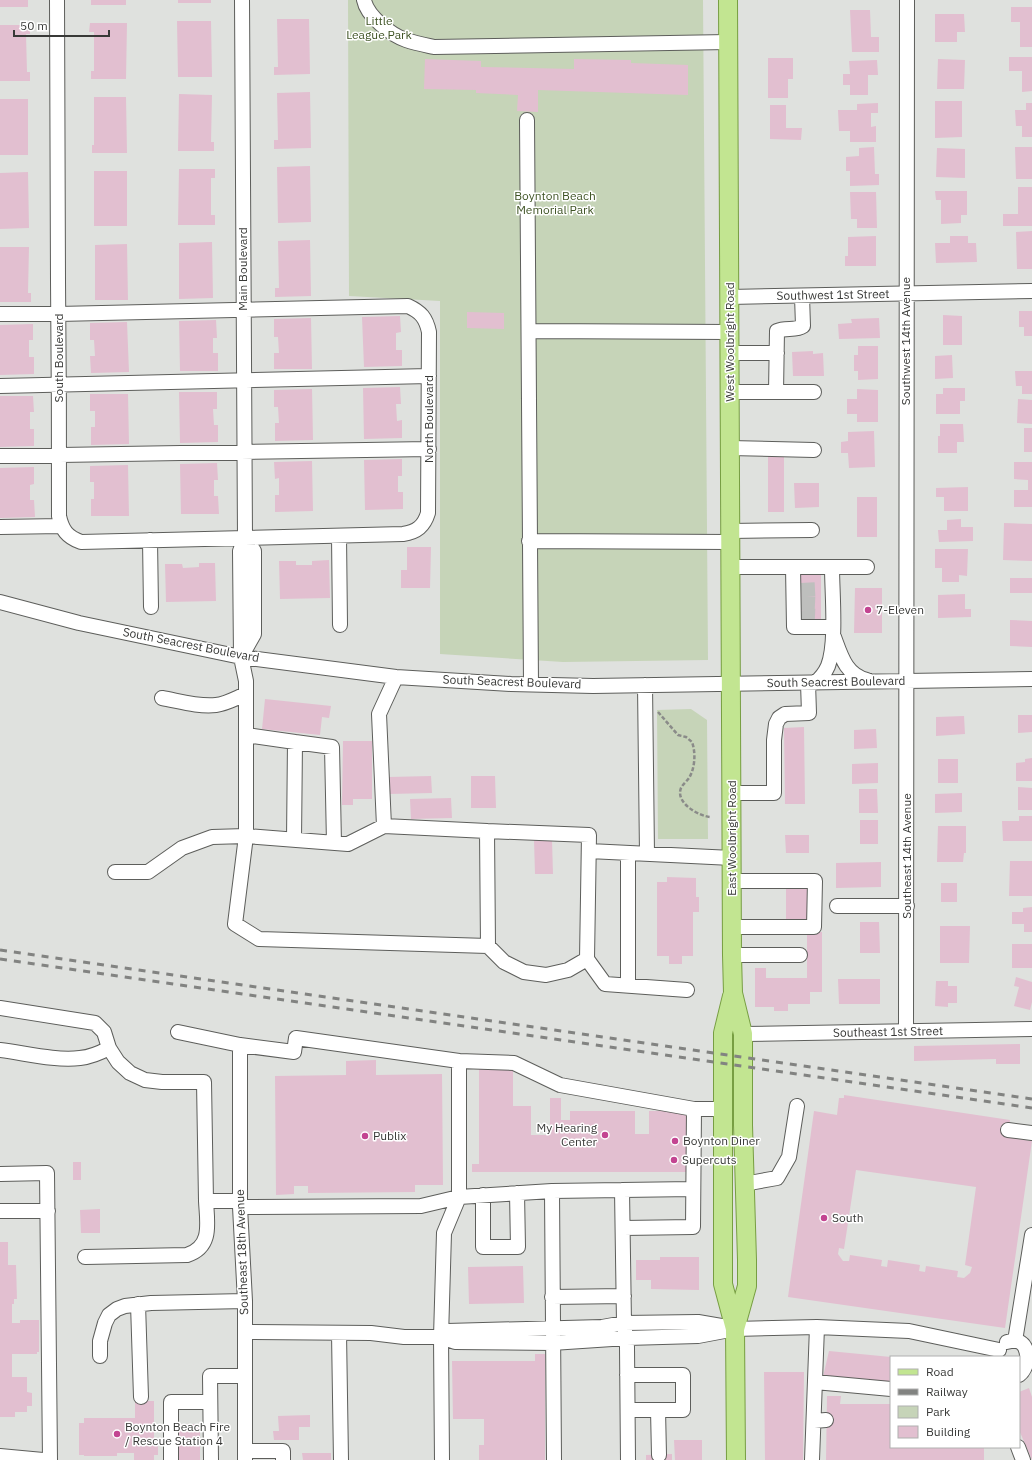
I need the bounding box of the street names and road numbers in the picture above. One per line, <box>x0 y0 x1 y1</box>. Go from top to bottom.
street label: Main Boulevard <box>235 227 250 311</box>
street label: Southwest 14th Avenue <box>898 276 913 405</box>
street label: West Woolbright Road <box>722 282 737 402</box>
street label: Southwest 1st Street <box>776 286 890 303</box>
street label: South Boulevard <box>51 314 66 403</box>
street label: North Boulevard <box>421 375 436 463</box>
street label: South Seacrest Boulevard <box>122 624 261 665</box>
street label: South Seacrest Boulevard <box>442 672 582 691</box>
street label: South Seacrest Boulevard <box>767 673 905 690</box>
street label: East Woolbright Road <box>724 780 739 896</box>
street label: Southeast 14th Avenue <box>899 793 914 919</box>
street label: Southeast 1st Street <box>833 1023 943 1040</box>
street label: Southeast 18th Avenue <box>232 1189 251 1315</box>

